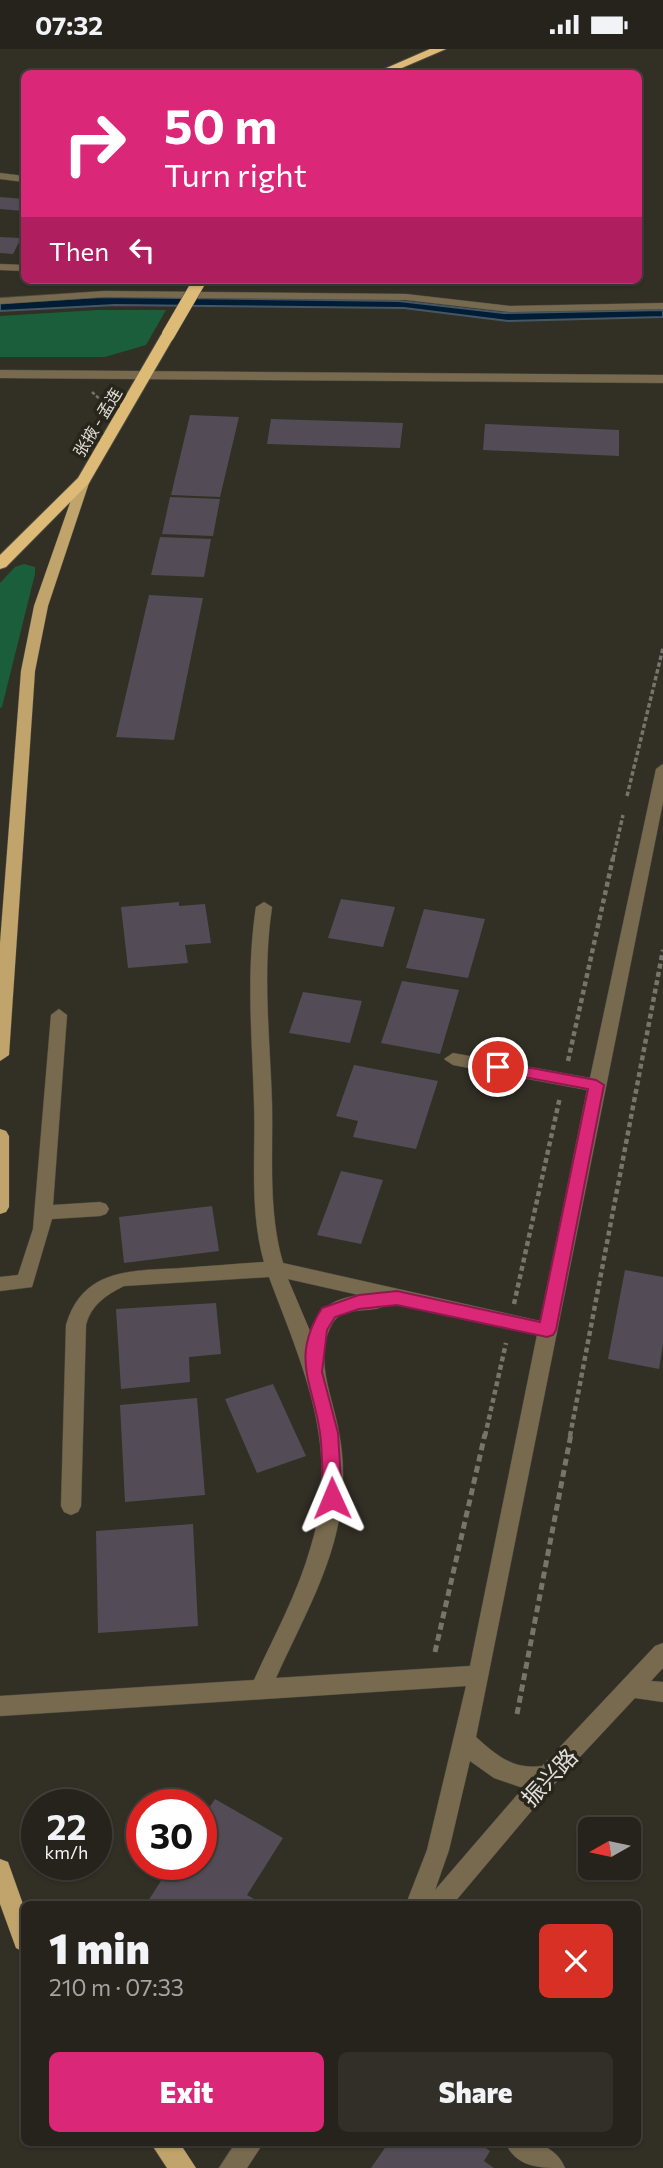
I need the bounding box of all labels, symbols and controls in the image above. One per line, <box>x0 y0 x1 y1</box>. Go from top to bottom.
text: 07:32 <box>35 9 103 40</box>
text: 50 m <box>164 94 277 154</box>
icon: right <box>49 98 140 189</box>
text: Turn right <box>164 154 307 194</box>
icon: left <box>123 231 161 269</box>
text: Then <box>49 235 109 266</box>
street label: 张掖 - 孟连 <box>69 384 125 460</box>
pin <box>468 1037 528 1097</box>
icon: arrive <box>479 1048 517 1086</box>
position arrow <box>295 1461 369 1535</box>
street label: 振兴路 <box>515 1742 583 1812</box>
speed limit sign: 30 <box>126 1789 217 1880</box>
text: 22 <box>47 1804 86 1847</box>
north arrow <box>578 1817 640 1879</box>
map controls <box>578 1817 641 1880</box>
text: km/h <box>45 1841 88 1863</box>
text: 1 min <box>49 1921 150 1973</box>
button: close <box>539 1924 613 1998</box>
text: 210 m · 07:33 <box>49 1973 184 2001</box>
button: Exit <box>49 2052 324 2132</box>
button: Share <box>338 2052 613 2132</box>

